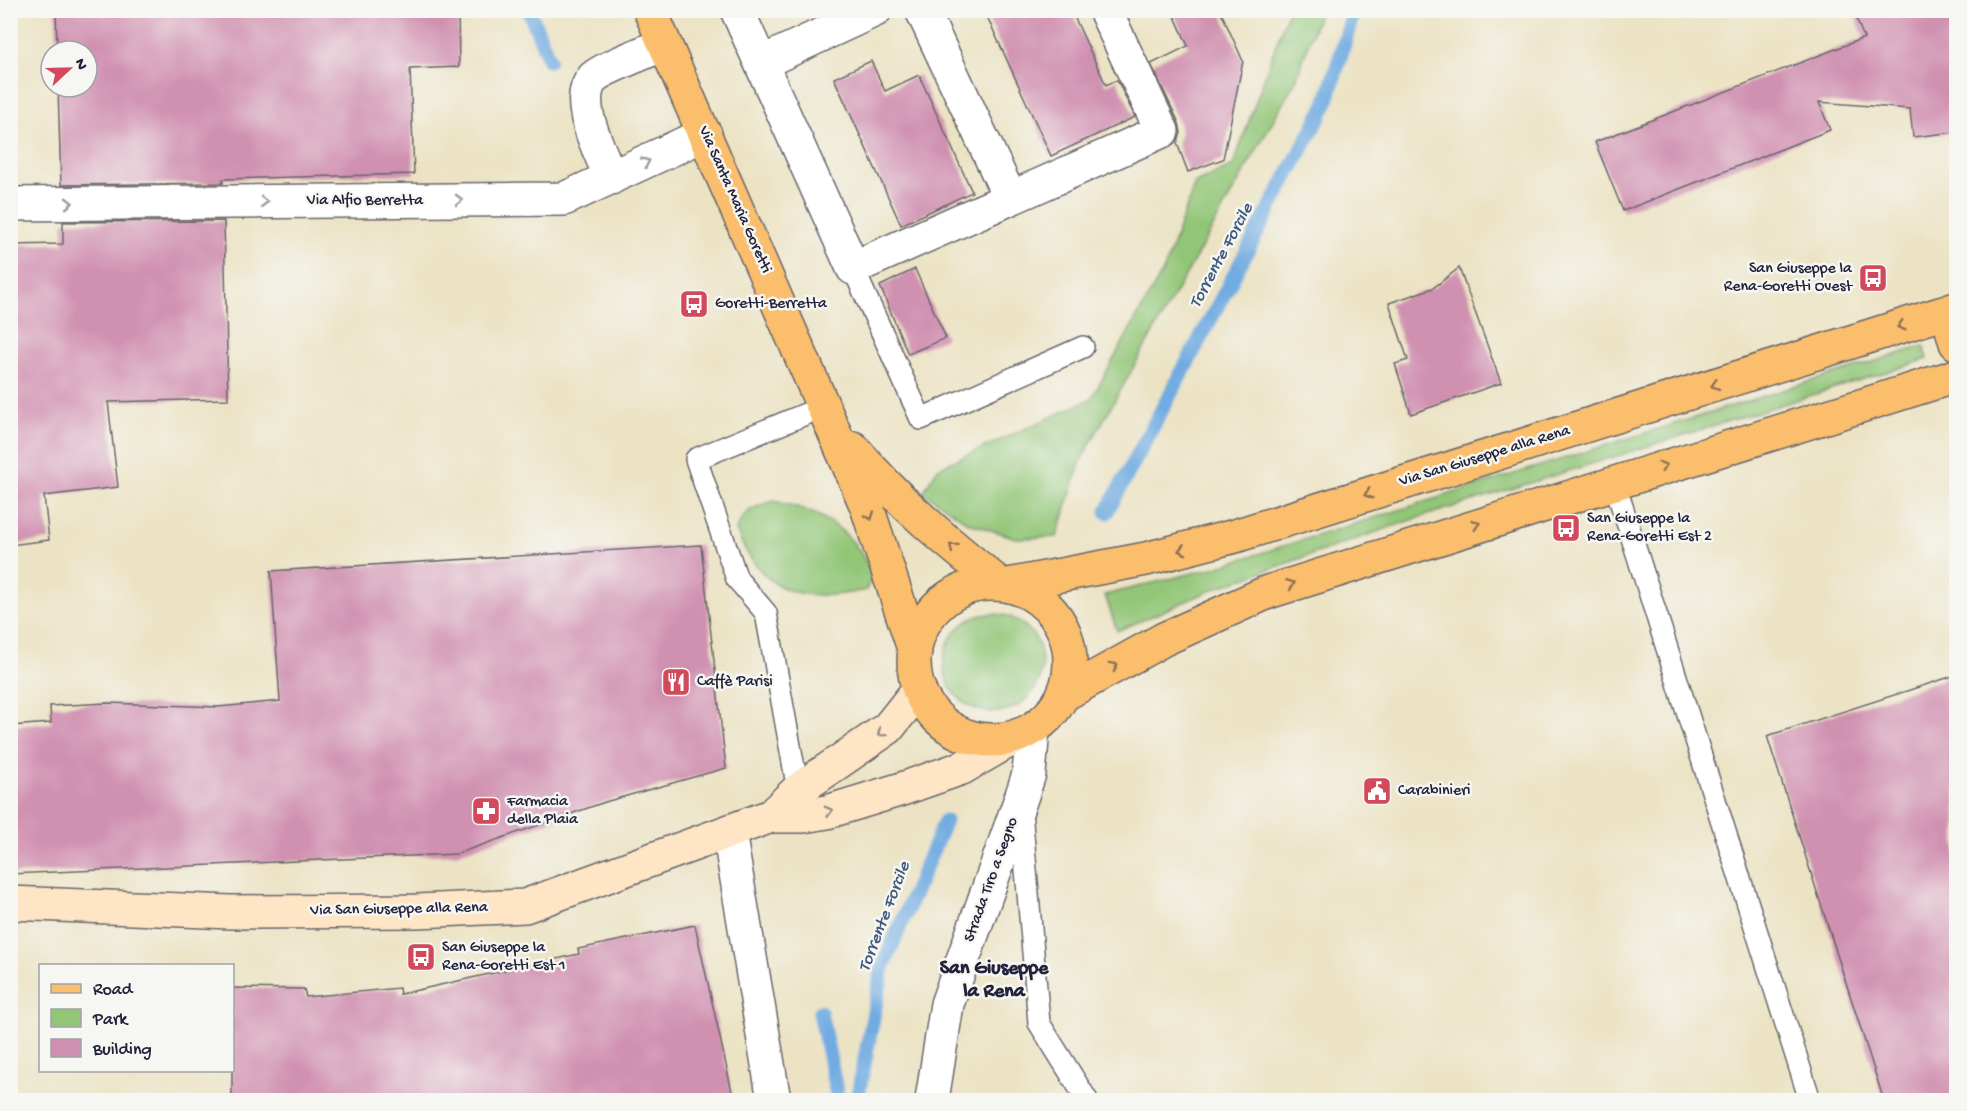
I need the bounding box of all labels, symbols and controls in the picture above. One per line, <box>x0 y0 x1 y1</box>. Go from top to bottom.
north arrow <box>39 39 99 99</box>
text: N <box>69 56 91 74</box>
street label: Via Santa Maria Goretti <box>693 123 775 276</box>
one-way arrow <box>639 157 650 169</box>
street label: Via Alfio Berretta <box>306 192 424 211</box>
one-way arrow <box>454 194 463 206</box>
one-way arrow <box>259 196 268 208</box>
one-way arrow <box>64 197 73 209</box>
water label: Torrente Forcile <box>1186 199 1259 312</box>
place label: San Giuseppe la Rena-Goretti Ovest <box>1724 260 1853 297</box>
bus stop icon: San Giuseppe la Rena-Goretti Ovest <box>1857 262 1889 294</box>
bus stop icon: Goretti-Berretta <box>678 288 710 320</box>
place label: Goretti-Berretta <box>715 295 828 314</box>
one-way arrow <box>1896 319 1907 331</box>
one-way arrow <box>1710 378 1721 390</box>
street label: Via San Giuseppe alla Rena <box>1396 422 1574 492</box>
one-way arrow <box>1657 461 1668 473</box>
one-way arrow <box>1363 487 1374 499</box>
one-way arrow <box>863 510 876 521</box>
place label: San Giuseppe la Rena-Goretti Est 2 <box>1587 510 1712 547</box>
bus stop icon: San Giuseppe la Rena-Goretti Est 2 <box>1550 512 1582 544</box>
one-way arrow <box>1470 519 1481 531</box>
one-way arrow <box>949 543 960 554</box>
one-way arrow <box>1177 543 1187 556</box>
one-way arrow <box>1285 578 1296 591</box>
one-way arrow <box>1108 662 1118 673</box>
restaurant icon: Caffè Parisi <box>660 666 692 698</box>
place label: Caffè Parisi <box>697 673 773 692</box>
one-way arrow <box>877 726 888 737</box>
public building icon: Carabinieri <box>1361 775 1393 807</box>
place label: Carabinieri <box>1398 782 1470 801</box>
place label: Farmacia della Plaia <box>506 793 579 830</box>
pharmacy icon: Farmacia della Plaia <box>470 795 502 827</box>
one-way arrow <box>824 805 834 818</box>
street label: Strada Tiro a Segno <box>961 815 1023 945</box>
water label: Torrente Forcile <box>854 858 916 975</box>
street label: Via San Giuseppe alla Rena <box>309 899 489 921</box>
place label: San Giuseppe la Rena-Goretti Est 1 <box>442 939 565 976</box>
bus stop icon: San Giuseppe la Rena-Goretti Est 1 <box>405 941 437 973</box>
district label: San Giuseppe la Rena <box>940 958 1049 1004</box>
legend <box>39 964 234 1072</box>
text: Road <box>93 980 134 1001</box>
text: Park <box>92 1010 129 1031</box>
text: Building <box>92 1040 152 1061</box>

